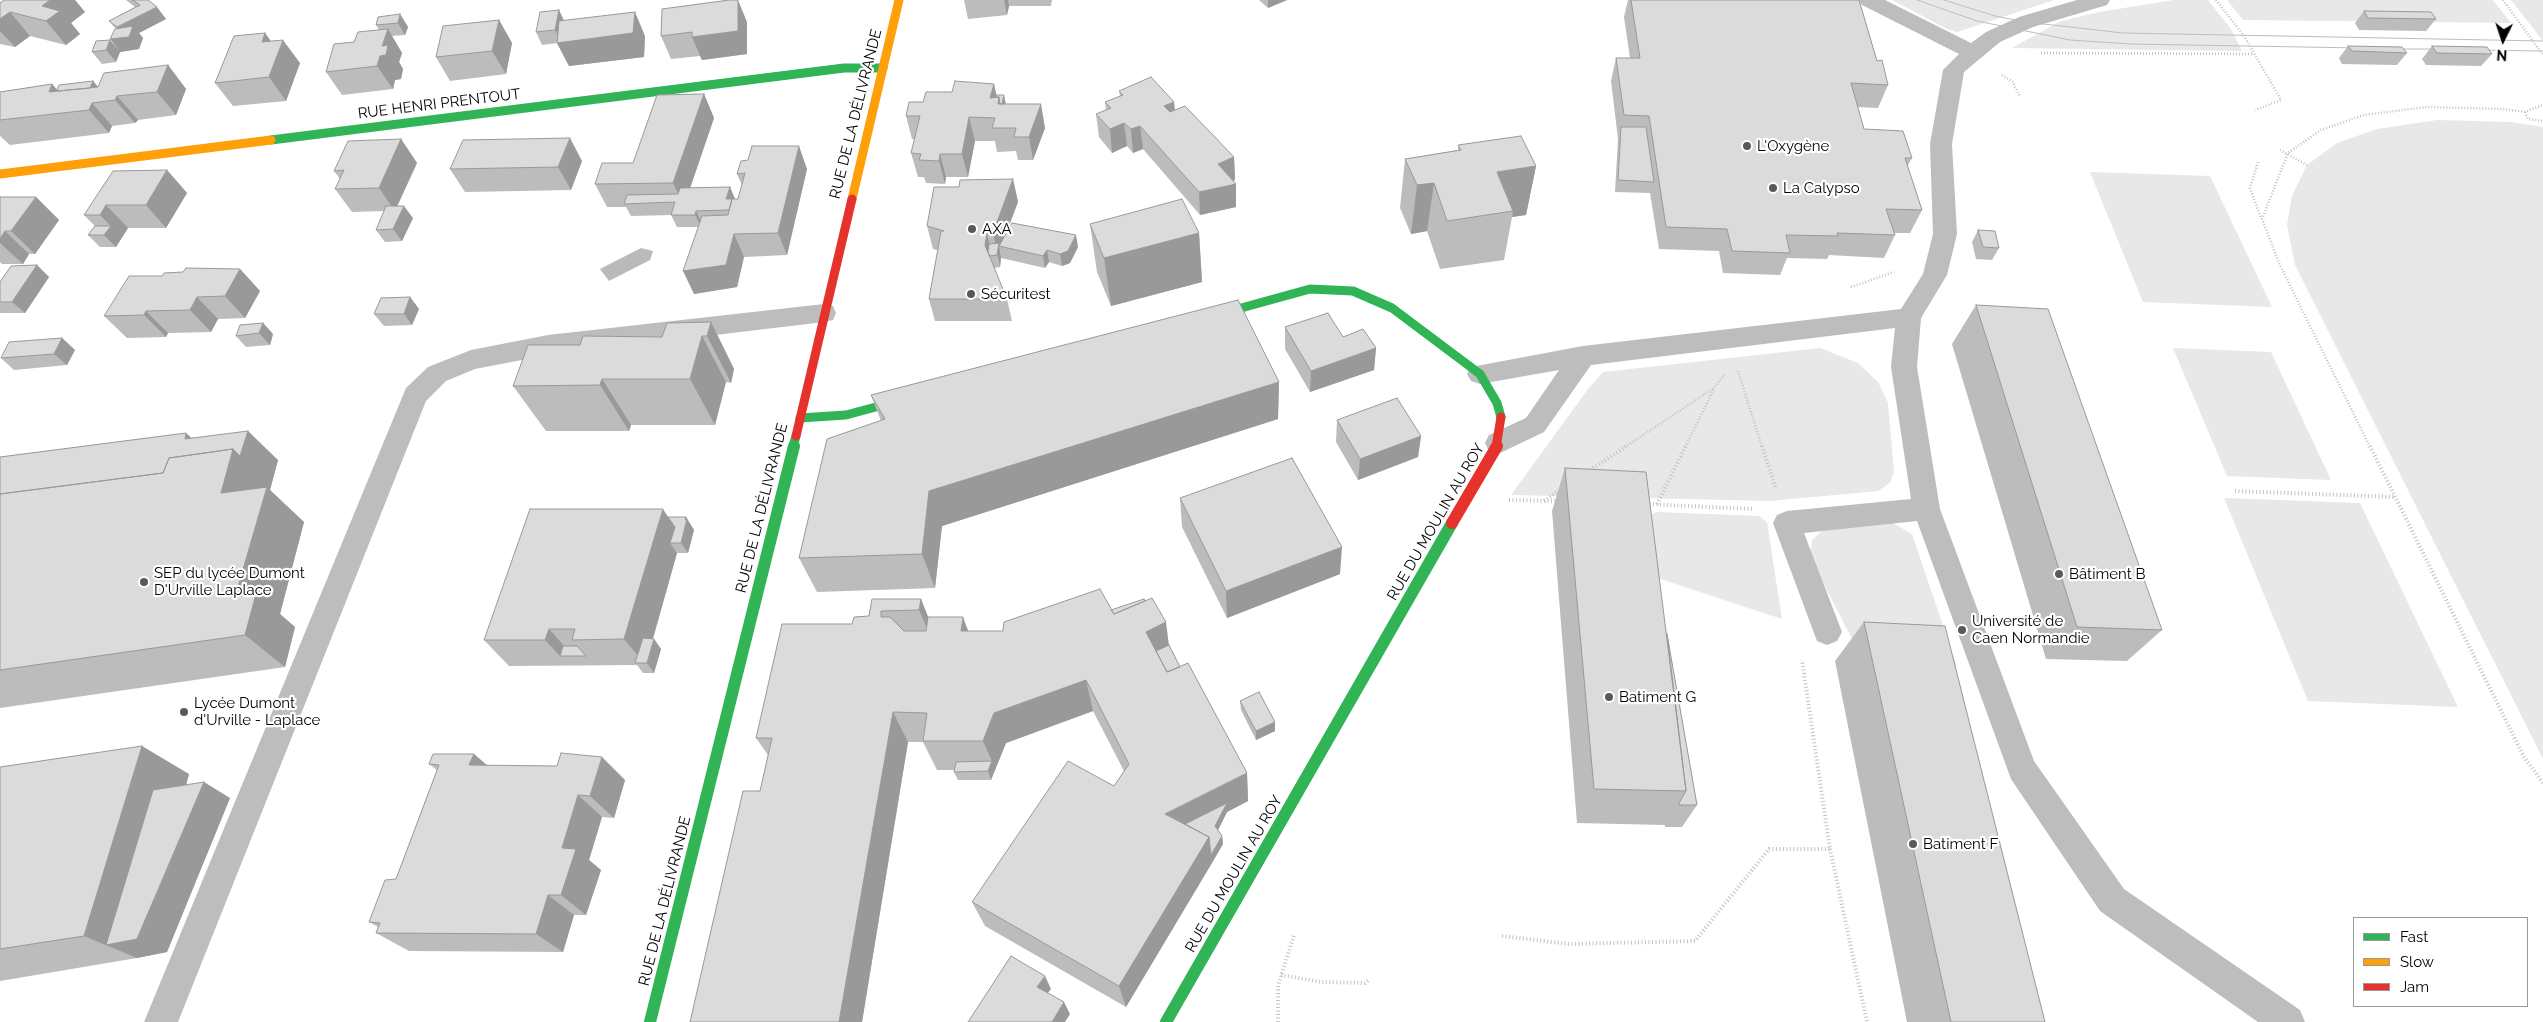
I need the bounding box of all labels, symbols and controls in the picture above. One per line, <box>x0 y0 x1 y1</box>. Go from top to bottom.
north arrow <box>2478 15 2528 65</box>
street label: RUE DE LA DÉLIVRANDE <box>826 27 886 201</box>
text: N <box>2496 47 2508 63</box>
street label: RUE HENRI PRENTOUT <box>357 85 521 123</box>
place label: L'Oxygène <box>1757 137 1829 155</box>
marker: L'Oxygène <box>1741 140 1753 152</box>
place label: La Calypso <box>1783 179 1860 197</box>
marker: La Calypso <box>1767 182 1779 194</box>
place label: AXA <box>982 220 1012 238</box>
marker: AXA <box>966 223 978 235</box>
place label: Sécuritest <box>981 285 1051 303</box>
marker: Sécuritest <box>965 288 977 300</box>
street label: RUE DE LA DÉLIVRANDE <box>732 421 792 595</box>
street label: RUE DU MOULIN AU ROY <box>1384 440 1488 604</box>
place label: SEP du lycée Dumont D'Urville Laplace <box>154 564 305 599</box>
place label: Bâtiment B <box>2069 565 2145 583</box>
marker: Bâtiment B <box>2053 568 2065 580</box>
marker: SEP du lycée Dumont D'Urville Laplace <box>138 576 150 588</box>
place label: Université de Caen Normandie <box>1972 612 2090 647</box>
marker: Université de Caen Normandie <box>1956 624 1968 636</box>
place label: Batiment G <box>1619 688 1696 706</box>
marker: Batiment G <box>1603 691 1615 703</box>
place label: Lycée Dumont d'Urville - Laplace <box>194 694 320 729</box>
marker: Lycée Dumont d'Urville - Laplace <box>178 706 190 718</box>
street label: RUE DU MOULIN AU ROY <box>1182 792 1286 956</box>
street label: RUE DE LA DÉLIVRANDE <box>635 814 695 988</box>
place label: Batiment F <box>1923 835 1998 853</box>
marker: Batiment F <box>1907 838 1919 850</box>
legend <box>2353 917 2528 1007</box>
text: Fast <box>2400 928 2428 946</box>
text: Slow <box>2400 953 2434 971</box>
text: Jam <box>2400 978 2429 996</box>

